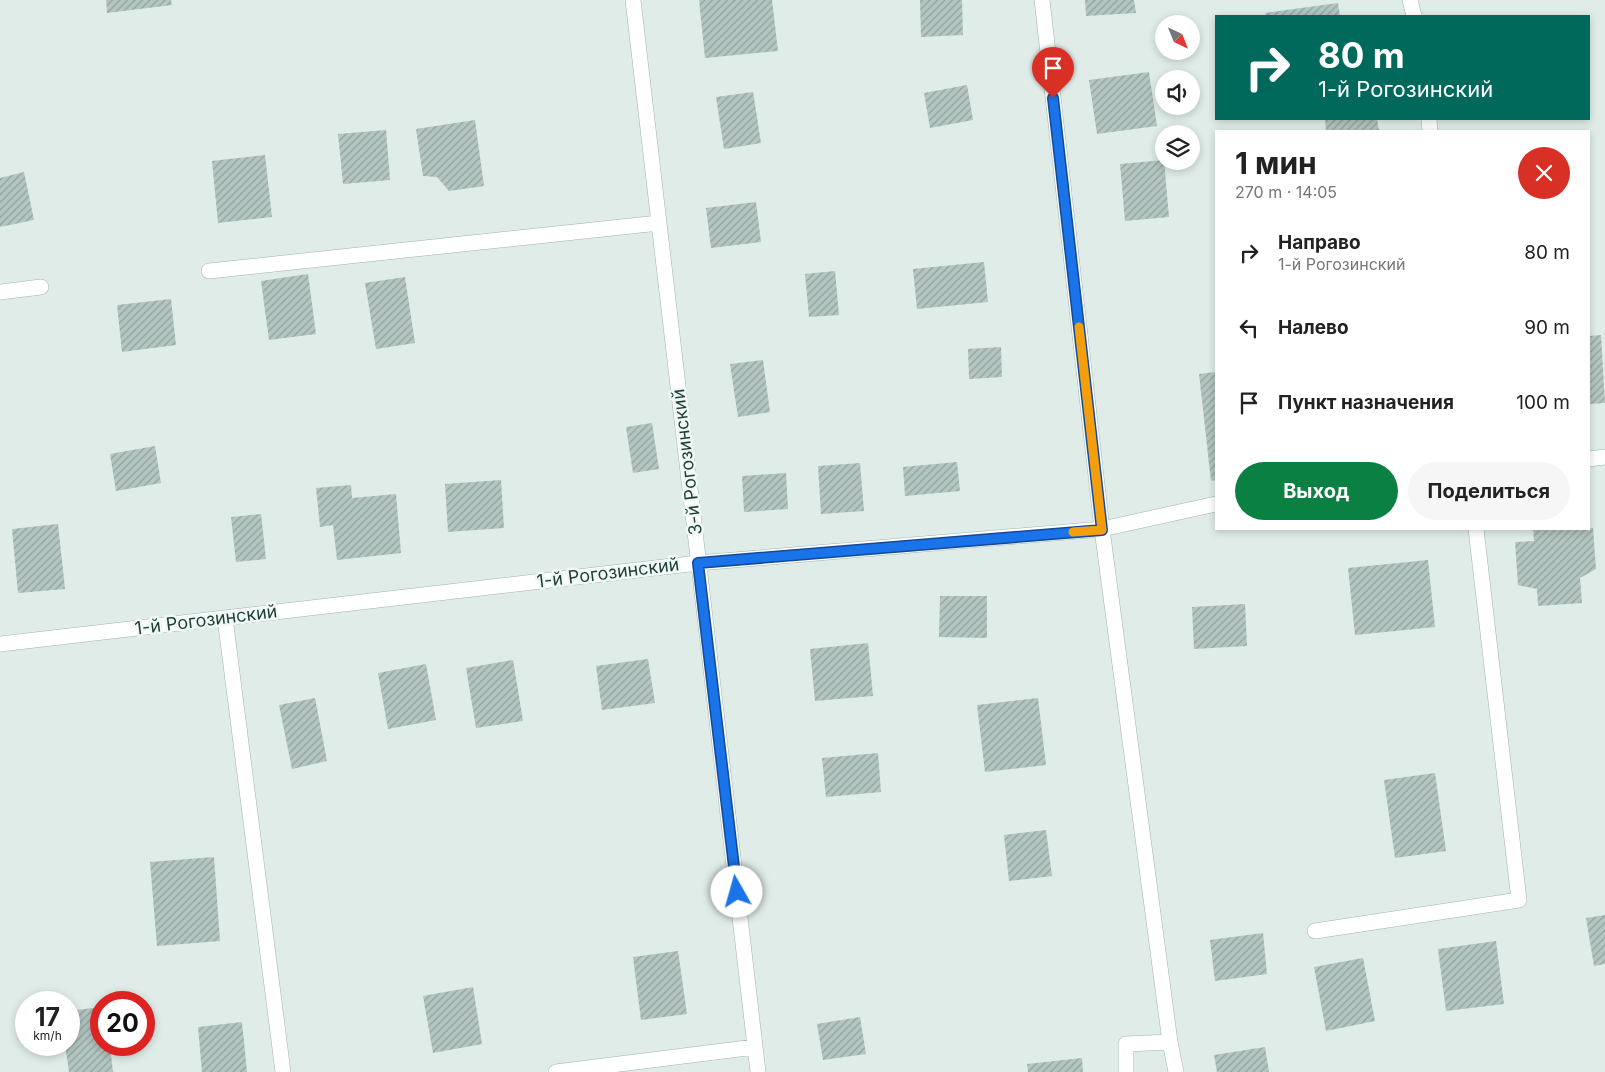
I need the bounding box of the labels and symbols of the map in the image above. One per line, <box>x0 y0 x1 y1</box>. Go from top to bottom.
north arrow <box>1155 15 1200 60</box>
pin <box>1032 47 1074 98</box>
street label: 3-й Рогозинский <box>667 388 706 536</box>
street label: 1-й Рогозинский <box>536 553 680 592</box>
street label: 1-й Рогозинский <box>134 600 278 639</box>
position arrow <box>710 865 762 917</box>
speed limit sign: 20 <box>90 991 155 1056</box>

